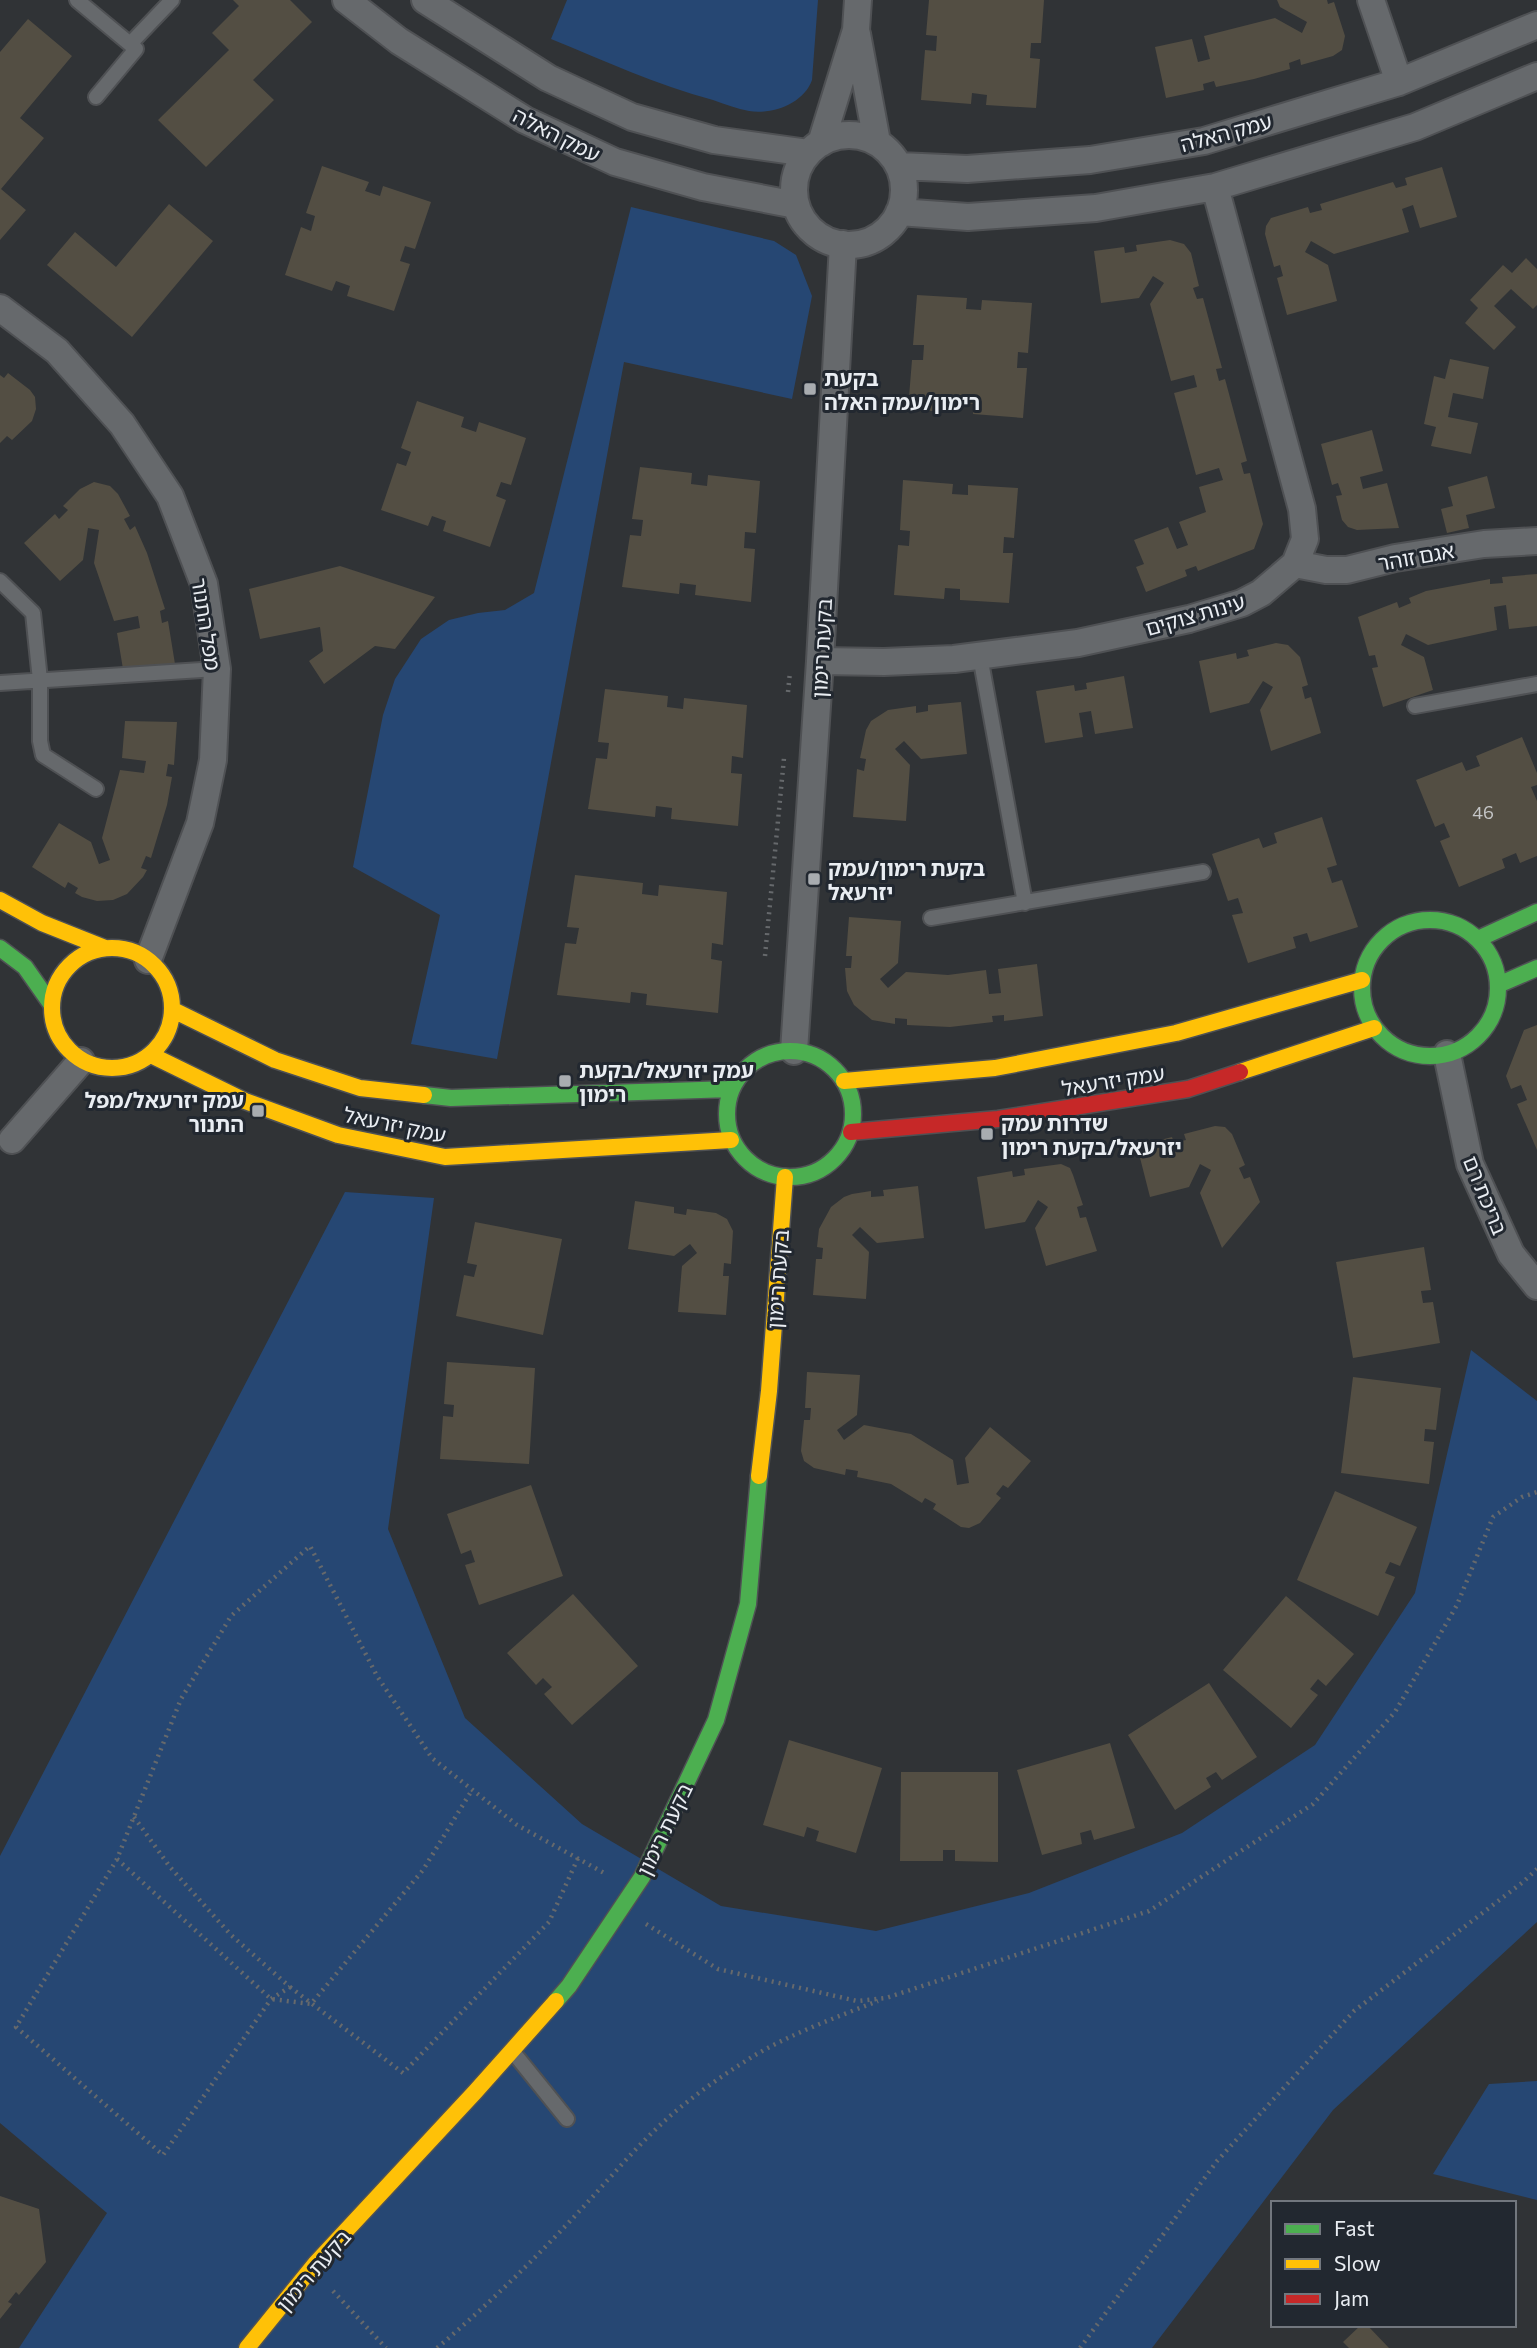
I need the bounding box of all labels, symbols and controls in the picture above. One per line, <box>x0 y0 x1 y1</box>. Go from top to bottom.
street label: עמק האלה <box>509 102 605 166</box>
street label: עמק האלה <box>1177 108 1275 156</box>
place label: בקעת רימון/עמק האלה <box>824 365 980 414</box>
marker: בקעת רימון/עמק האלה <box>802 381 818 397</box>
street label: אגם זוהר <box>1376 537 1456 575</box>
street label: מפל התנור <box>187 576 227 672</box>
street label: עינות צוקים <box>1142 588 1248 640</box>
street label: בקעת רימון <box>806 597 836 699</box>
house number: 46 <box>1472 801 1494 823</box>
place label: בקעת רימון/עמק יזרעאל <box>828 855 985 904</box>
marker: בקעת רימון/עמק יזרעאל <box>806 871 822 887</box>
place label: עמק יזרעאל/בקעת רימון <box>579 1057 754 1106</box>
street label: עמק יזרעאל <box>1060 1060 1166 1100</box>
marker: עמק יזרעאל/בקעת רימון <box>557 1073 573 1089</box>
place label: עמק יזרעאל/מפל התנור <box>85 1087 244 1136</box>
street label: עמק יזרעאל <box>341 1101 449 1147</box>
marker: עמק יזרעאל/מפל התנור <box>250 1103 266 1119</box>
place label: שדרות עמק יזרעאל/בקעת רימון <box>1001 1110 1182 1159</box>
marker: שדרות עמק יזרעאל/בקעת רימון <box>979 1126 995 1142</box>
street label: בריכת רם <box>1459 1152 1513 1238</box>
street label: בקעת רימון <box>761 1228 793 1330</box>
street label: בקעת רימון <box>631 1779 697 1879</box>
legend <box>1271 2201 1516 2327</box>
text: Fast <box>1334 2215 1375 2240</box>
street label: בקעת רימון <box>271 2224 355 2316</box>
text: Slow <box>1334 2250 1381 2275</box>
text: Jam <box>1334 2285 1369 2310</box>

